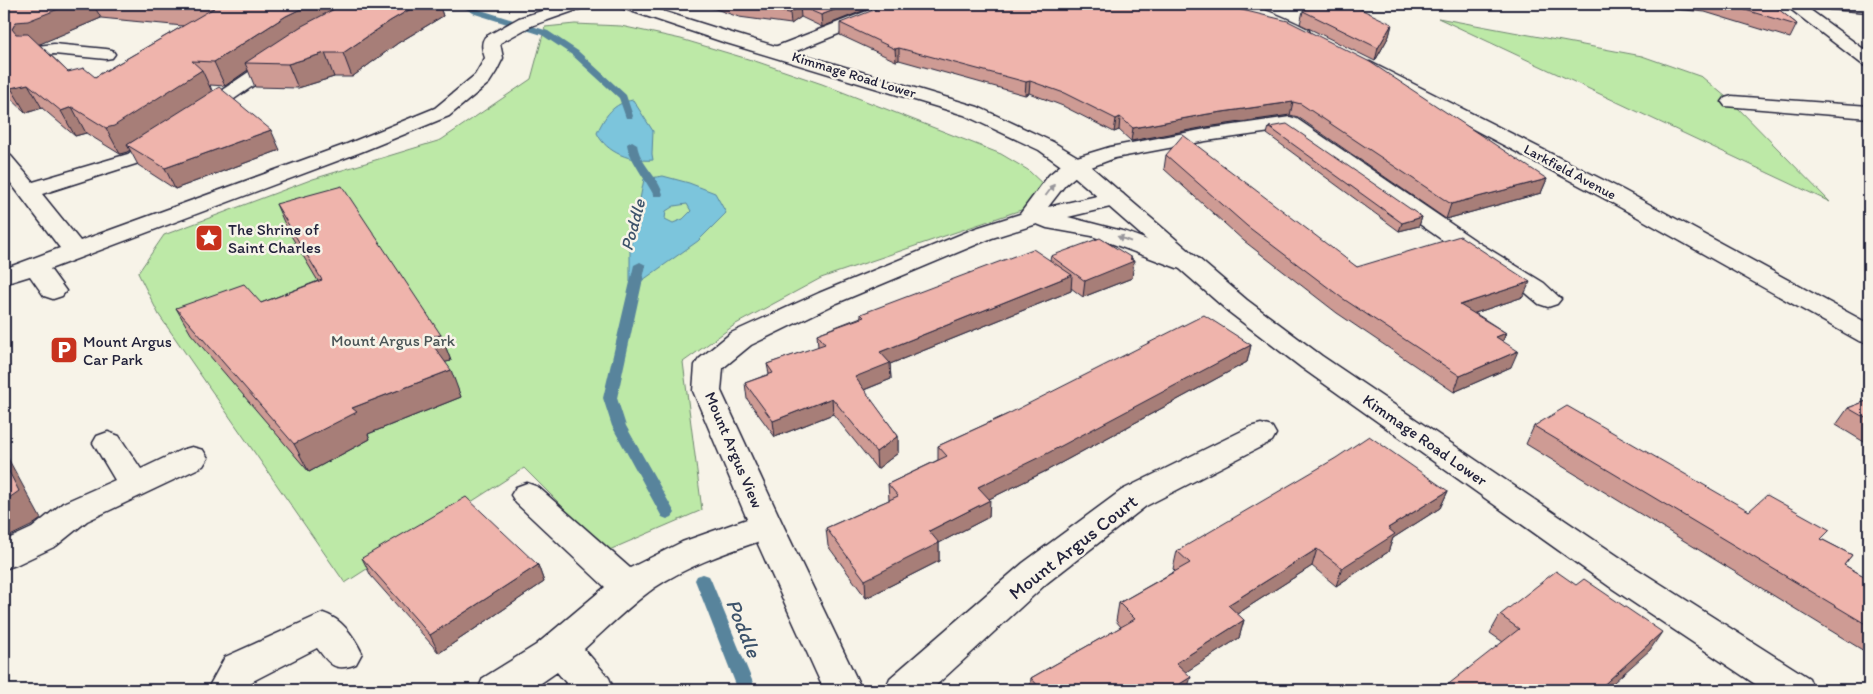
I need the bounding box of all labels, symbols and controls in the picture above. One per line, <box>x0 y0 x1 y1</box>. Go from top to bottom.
street label: Kimmage Road Lower <box>790 48 918 102</box>
street label: Larkfield Avenue <box>1521 141 1619 204</box>
one-way arrow <box>1045 183 1055 197</box>
water label: Poddle <box>616 196 651 253</box>
place label: The Shrine of Saint Charles <box>228 220 321 257</box>
place icon: The Shrine of Saint Charles <box>194 223 224 253</box>
one-way arrow <box>1117 235 1132 242</box>
park label: Mount Argus Park <box>331 331 456 350</box>
place label: Mount Argus Car Park <box>83 332 172 369</box>
parking icon: Mount Argus Car Park <box>49 335 79 365</box>
street label: Mount Argus View <box>701 389 767 511</box>
street label: Kimmage Road Lower <box>1359 390 1491 490</box>
street label: Mount Argus Court <box>1004 490 1142 604</box>
water label: Poddle <box>721 595 767 662</box>

